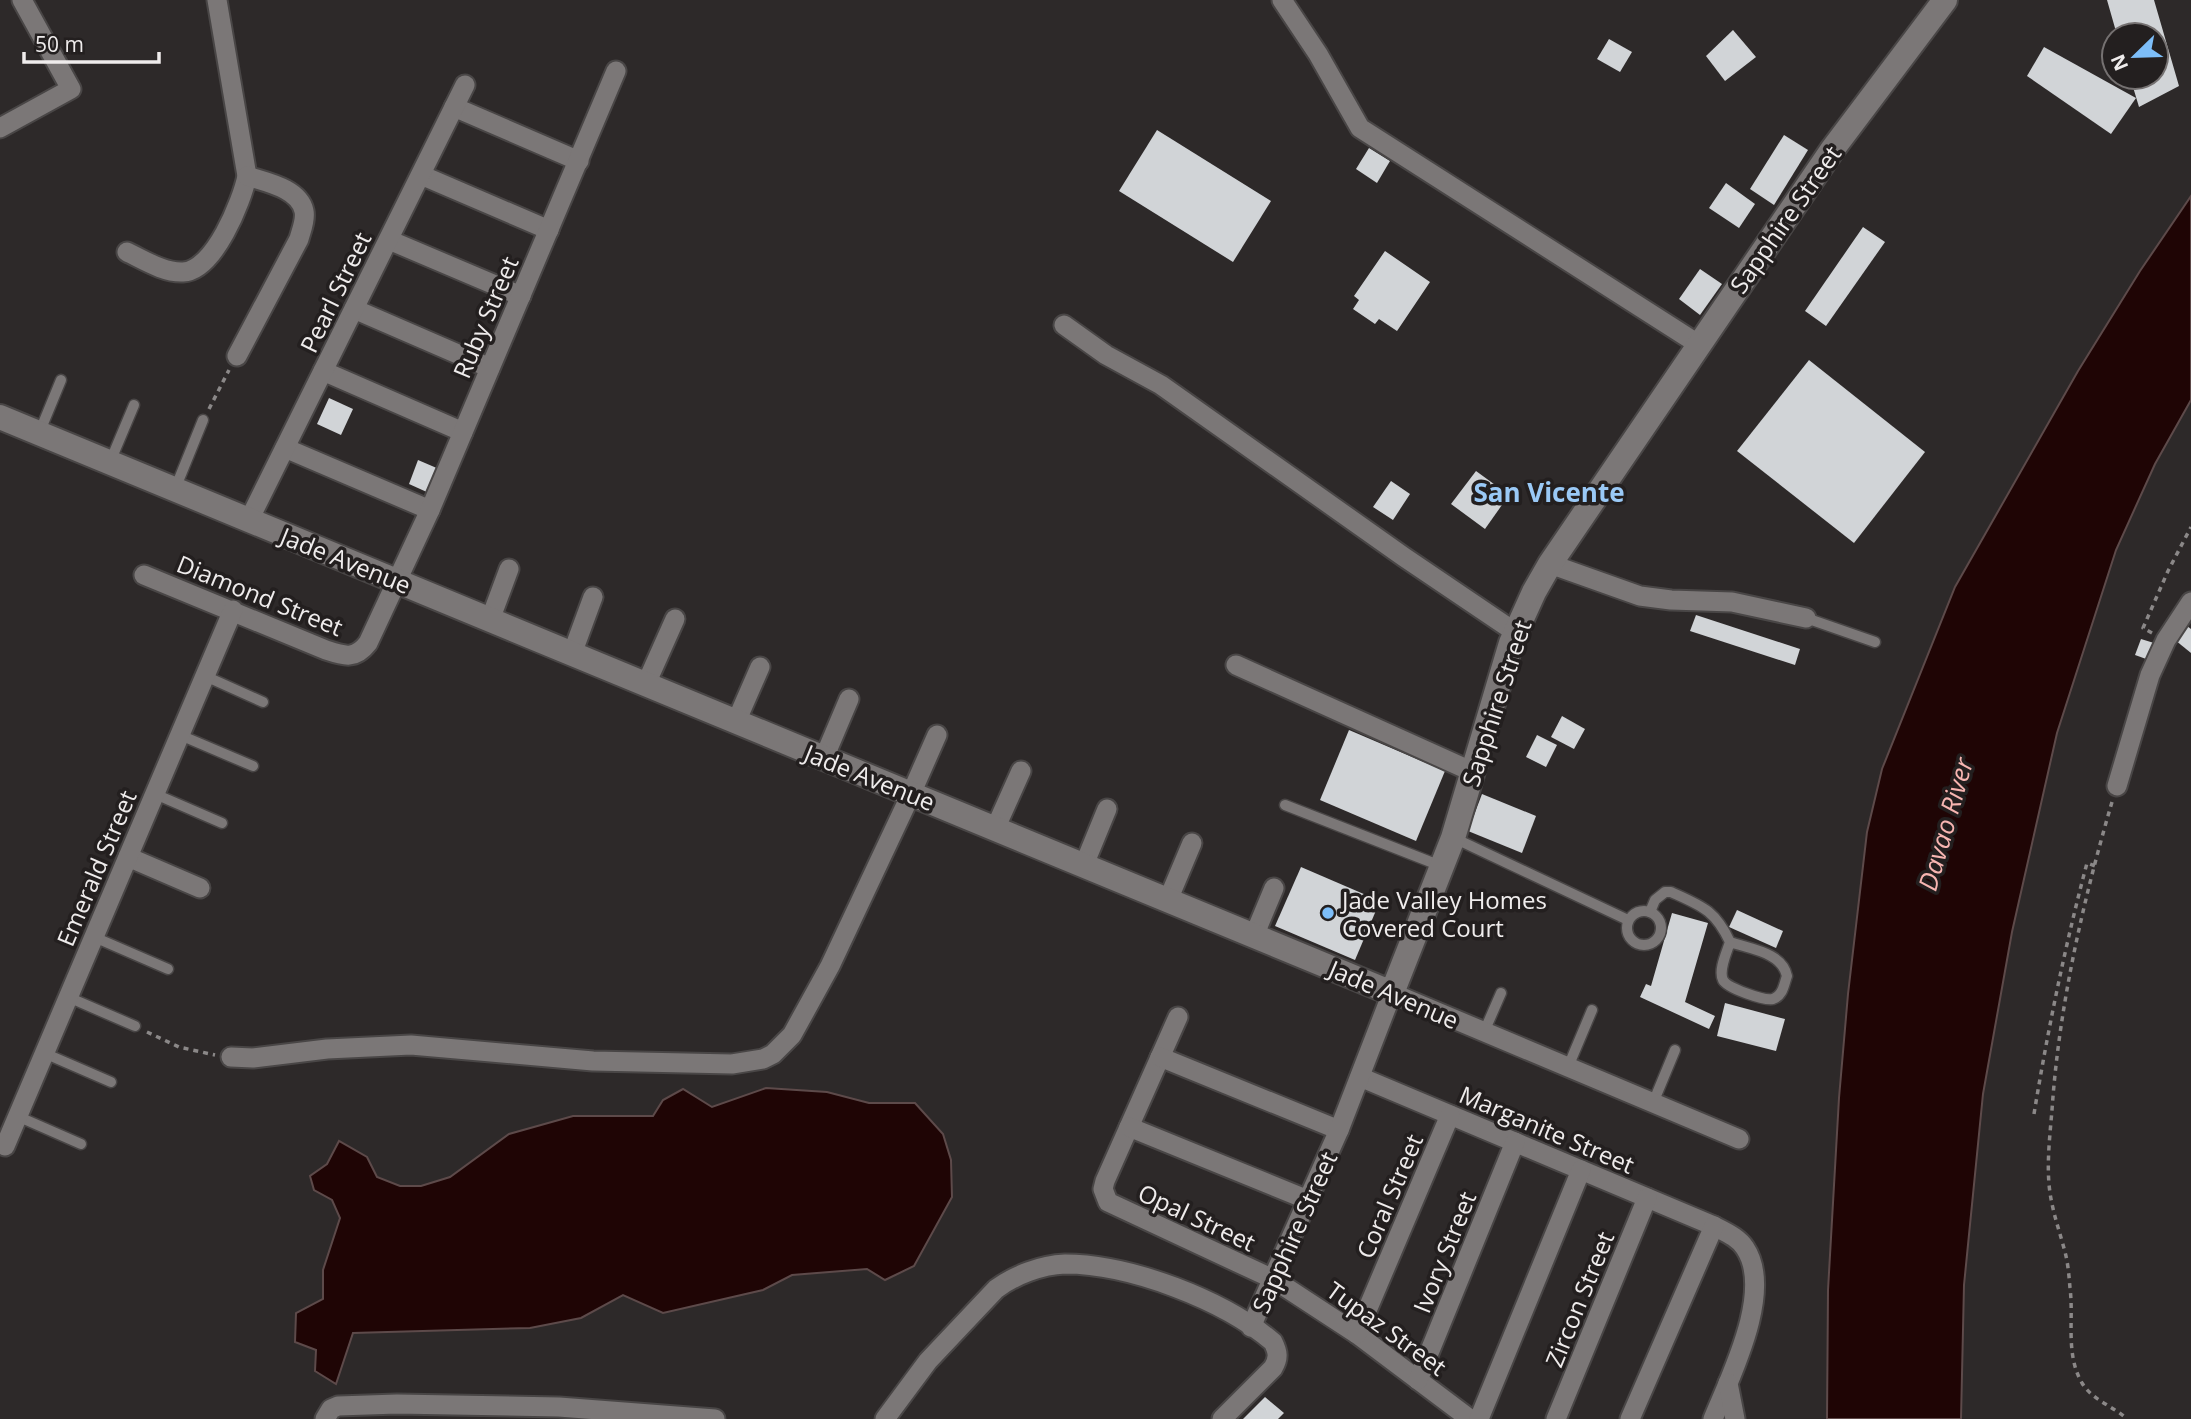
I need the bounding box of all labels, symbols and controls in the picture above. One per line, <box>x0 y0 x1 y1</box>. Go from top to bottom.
scale bar <box>24 21 159 65</box>
north arrow <box>2100 21 2170 91</box>
text: 50 m <box>35 30 84 58</box>
text: N <box>2104 50 2134 75</box>
street label: Sapphire Street <box>1722 139 1848 299</box>
street label: Pearl Street <box>292 226 378 358</box>
street label: Ruby Street <box>445 251 525 383</box>
district label: San Vicente <box>1473 474 1625 510</box>
street label: Jade Avenue <box>274 518 416 601</box>
street label: Diamond Street <box>172 547 348 643</box>
street label: Sapphire Street <box>1454 616 1538 790</box>
street label: Jade Avenue <box>798 735 940 818</box>
water label: Davao River <box>1909 752 1982 895</box>
street label: Emerald Street <box>48 785 144 951</box>
place label: Jade Valley Homes Covered Court <box>1340 883 1547 944</box>
marker: Jade Valley Homes Covered Court <box>1320 905 1336 921</box>
street label: Jade Avenue <box>1322 951 1464 1036</box>
street label: Marganite Street <box>1454 1077 1640 1181</box>
street label: Coral Street <box>1348 1129 1430 1263</box>
street label: Sapphire Street <box>1244 1146 1344 1318</box>
street label: Opal Street <box>1133 1175 1261 1259</box>
street label: Ivory Street <box>1405 1186 1483 1318</box>
street label: Zircon Street <box>1537 1226 1621 1372</box>
street label: Tupaz Street <box>1320 1273 1454 1383</box>

